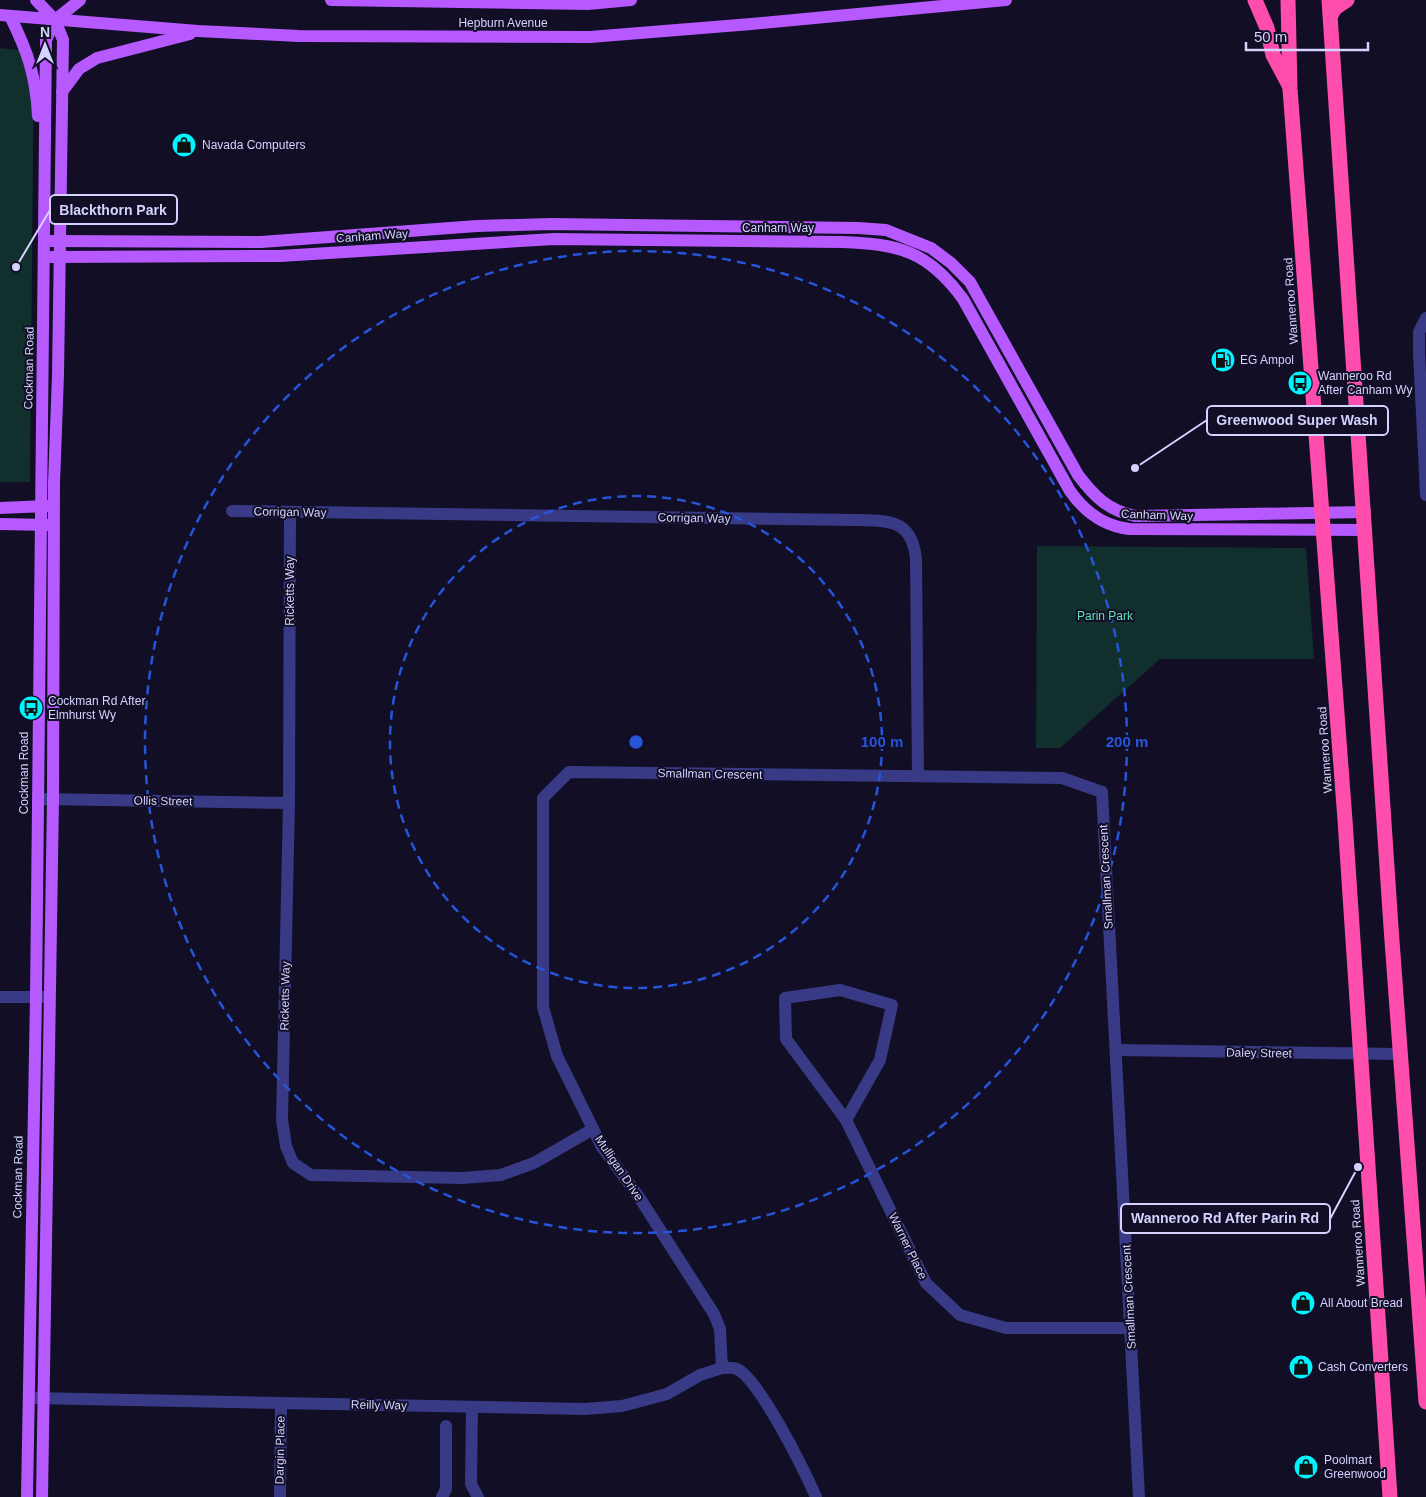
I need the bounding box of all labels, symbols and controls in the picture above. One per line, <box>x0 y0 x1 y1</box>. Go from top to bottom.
street label: Hepburn Avenue <box>458 16 548 30</box>
north arrow <box>20 20 70 70</box>
scale bar <box>1246 20 1368 52</box>
text: N <box>40 24 50 40</box>
text: 50 m <box>1254 28 1287 45</box>
shop icon: Navada Computers <box>171 132 197 158</box>
place label: Navada Computers <box>202 138 305 152</box>
callout: Blackthorn Park <box>50 195 177 224</box>
text: Blackthorn Park <box>59 202 167 218</box>
street label: Canham Way <box>742 221 814 235</box>
street label: Canham Way <box>335 226 409 246</box>
street label: Wanneroo Road <box>1281 257 1301 345</box>
street label: Cockman Road <box>21 327 37 409</box>
fuel station icon: EG Ampol <box>1210 347 1236 373</box>
place label: EG Ampol <box>1240 353 1294 367</box>
place label: Wanneroo Rd After Canham Wy <box>1318 369 1413 397</box>
bus stop icon: Wanneroo Rd After Canham Wy <box>1287 370 1313 396</box>
callout: Greenwood Super Wash <box>1207 406 1388 435</box>
text: Greenwood Super Wash <box>1216 412 1378 428</box>
street label: Corrigan Way <box>253 504 327 520</box>
street label: Canham Way <box>1121 507 1193 523</box>
street label: Corrigan Way <box>657 510 731 526</box>
street label: Ricketts Way <box>283 556 297 626</box>
park label: Parin Park <box>1077 609 1134 623</box>
place label: Cockman Rd After Elmhurst Wy <box>48 694 145 722</box>
bus stop icon: Cockman Rd After Elmhurst Wy <box>18 695 44 721</box>
street label: Wanneroo Road <box>1315 706 1335 794</box>
street label: Cockman Road <box>17 732 31 814</box>
centre of rings <box>627 733 645 751</box>
text: 100 m <box>861 733 903 750</box>
text: 200 m <box>1106 733 1148 750</box>
street label: Smallman Crescent <box>658 766 763 782</box>
street label: Ollis Street <box>134 793 193 809</box>
street label: Smallman Crescent <box>1096 824 1116 930</box>
street label: Ricketts Way <box>277 961 293 1031</box>
street label: Daley Street <box>1226 1045 1293 1061</box>
street label: Mulligan Drive <box>592 1133 646 1204</box>
street label: Cockman Road <box>10 1136 26 1218</box>
street label: Wanneroo Road <box>1348 1199 1368 1287</box>
callout: Wanneroo Rd After Parin Rd <box>1121 1204 1330 1233</box>
street label: Warner Place <box>886 1210 930 1282</box>
text: Wanneroo Rd After Parin Rd <box>1131 1210 1319 1226</box>
street label: Smallman Crescent <box>1119 1244 1139 1350</box>
shop icon: All About Bread <box>1290 1290 1316 1316</box>
place label: All About Bread <box>1320 1296 1403 1310</box>
shop icon: Cash Converters <box>1288 1354 1314 1380</box>
place label: Cash Converters <box>1318 1360 1408 1374</box>
street label: Reilly Way <box>351 1398 407 1412</box>
street label: Dargin Place <box>272 1415 288 1484</box>
place label: Poolmart Greenwood <box>1324 1453 1386 1481</box>
shop icon: Poolmart Greenwood <box>1293 1454 1319 1480</box>

